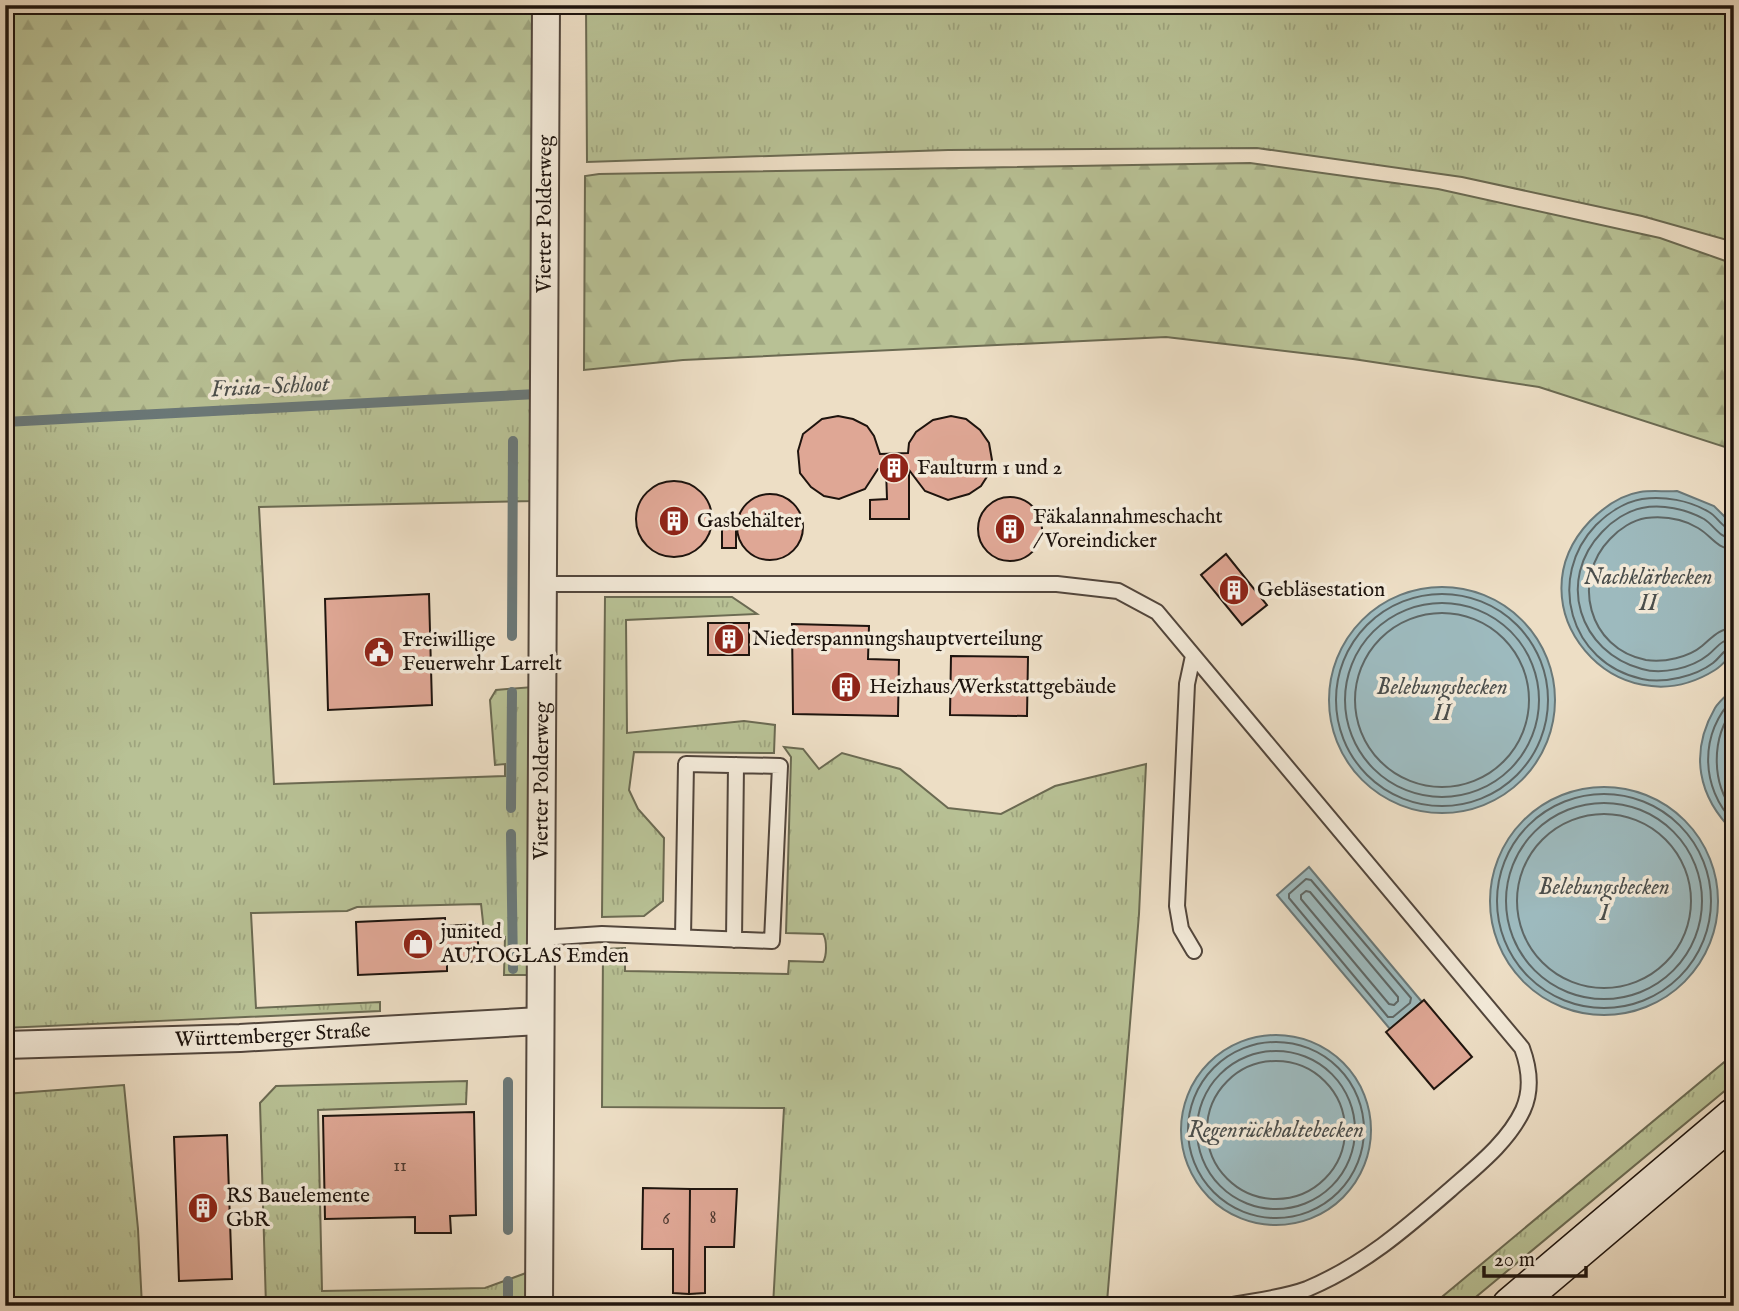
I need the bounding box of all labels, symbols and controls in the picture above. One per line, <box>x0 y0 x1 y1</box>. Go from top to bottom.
street label: Vierter Polderweg <box>531 134 559 294</box>
water label: Frisia-Schloot <box>210 369 332 405</box>
building icon: Faulturm 1 und 2 <box>877 451 911 485</box>
place label: Faulturm 1 und 2 <box>917 455 1063 482</box>
building icon: Gasbehälter <box>657 504 691 538</box>
place label: Fäkalannahmeschacht / Voreindicker <box>1033 504 1223 555</box>
place label: Gasbehälter <box>697 508 802 535</box>
building icon: Fäkalannahmeschacht / Voreindicker <box>993 512 1027 546</box>
water label: Nachklärbecken II <box>1583 563 1713 618</box>
building icon: Gebläsestation <box>1217 573 1251 607</box>
place label: Gebläsestation <box>1257 577 1385 604</box>
building icon: Niederspannungshauptverteilung <box>712 622 746 656</box>
place label: Niederspannungshauptverteilung <box>752 626 1043 653</box>
place label: Freiwillige Feuerwehr Larrelt <box>402 627 562 678</box>
public building icon: Freiwillige Feuerwehr Larrelt <box>362 635 396 669</box>
building icon: Heizhaus/Werkstattgebäude <box>829 670 863 704</box>
water label: Belebungsbecken II <box>1376 673 1508 728</box>
place label: Heizhaus/Werkstattgebäude <box>869 674 1116 701</box>
street label: Vierter Polderweg <box>528 701 556 861</box>
water label: Belebungsbecken I <box>1538 873 1670 928</box>
place label: junited AUTOGLAS Emden <box>439 919 629 970</box>
shop icon: junited AUTOGLAS Emden <box>401 927 435 961</box>
street label: Württemberger Straße <box>175 1017 372 1053</box>
water label: Regenrückhaltebecken <box>1188 1116 1364 1146</box>
house number: 11 <box>393 1155 407 1178</box>
place label: RS Bauelemente GbR <box>226 1183 370 1234</box>
building icon: RS Bauelemente GbR <box>186 1191 220 1225</box>
house number: 8 <box>709 1207 717 1230</box>
house number: 6 <box>662 1208 670 1231</box>
scale bar <box>1484 1234 1585 1278</box>
text: 20 m <box>1494 1247 1535 1274</box>

